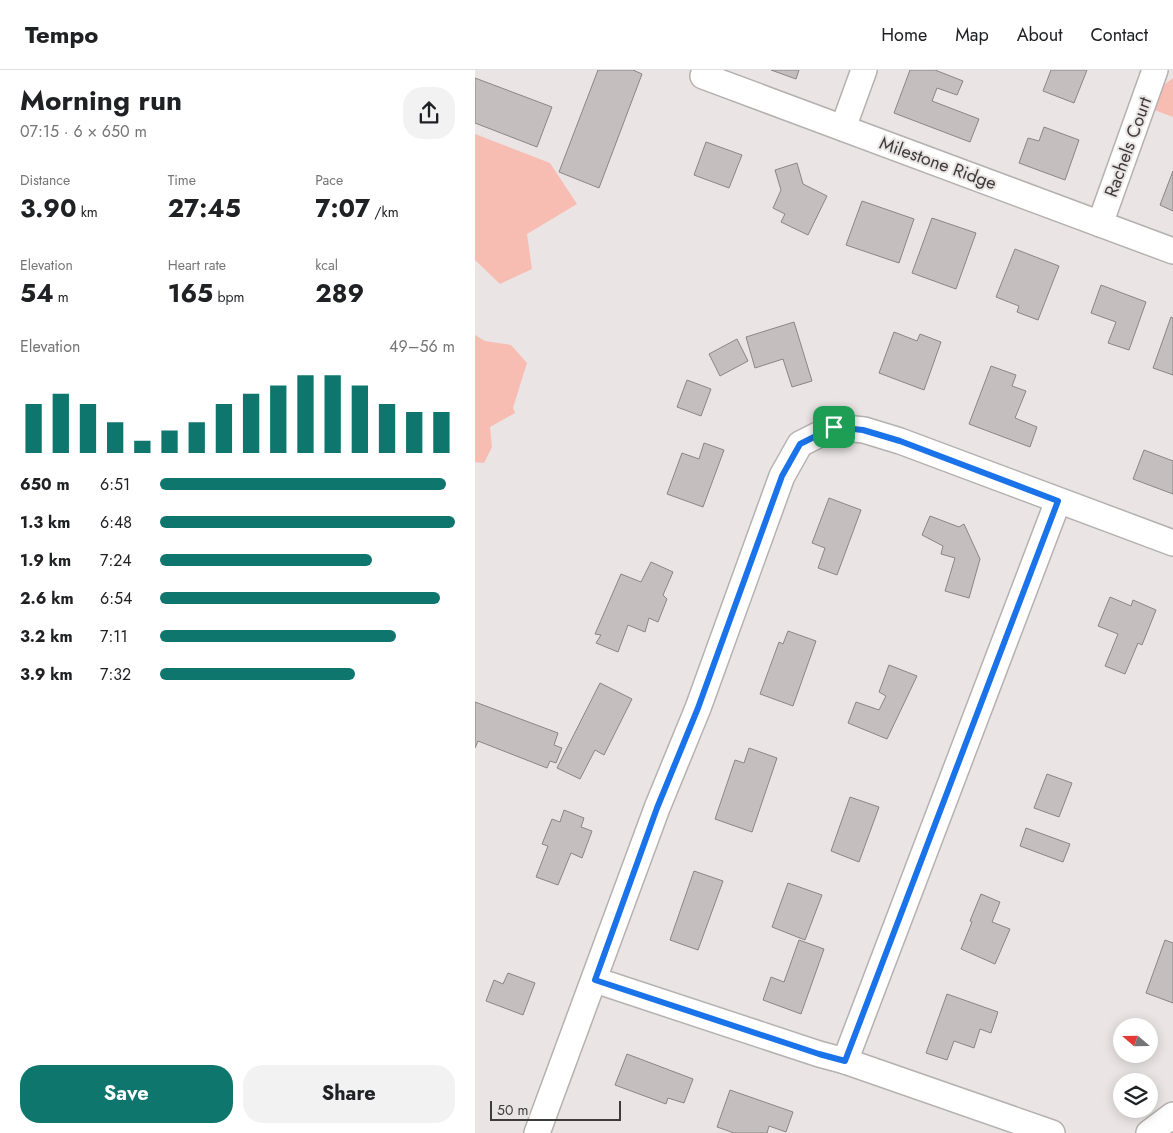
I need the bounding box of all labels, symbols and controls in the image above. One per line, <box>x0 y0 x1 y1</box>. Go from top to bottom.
text: Tempo <box>25 17 98 52</box>
text: Home <box>881 22 927 48</box>
text: Map <box>955 22 989 48</box>
text: About <box>1017 22 1062 48</box>
text: Contact <box>1090 22 1148 48</box>
text: Morning run <box>20 80 182 121</box>
button: share <box>403 87 455 139</box>
street label: Rachels Court <box>1098 93 1158 201</box>
text: 07:15 · 6 × 650 m <box>20 120 147 143</box>
street label: Milestone Ridge <box>876 130 1000 196</box>
text: Distance <box>20 170 70 190</box>
text: Time <box>168 170 196 190</box>
text: Pace <box>315 170 343 190</box>
text: 3.90 <box>20 190 76 226</box>
text: 27:45 <box>168 190 241 226</box>
text: 7:07 <box>315 190 370 226</box>
text: km <box>76 202 98 222</box>
text: /km <box>370 202 399 222</box>
text: Elevation <box>20 255 73 275</box>
text: Heart rate <box>168 255 226 275</box>
text: kcal <box>315 255 338 275</box>
text: 54 <box>20 275 54 311</box>
text: 165 <box>168 275 213 311</box>
text: 289 <box>315 275 364 311</box>
text: m <box>54 287 69 307</box>
text: bpm <box>213 287 244 307</box>
text: Elevation <box>20 335 80 358</box>
text: 49–56 m <box>389 335 455 358</box>
pin <box>813 406 855 448</box>
icon: arrive <box>820 413 848 441</box>
text: 650 m <box>20 473 70 496</box>
text: 6:51 <box>100 473 130 496</box>
text: 1.3 km <box>20 511 70 534</box>
text: 6:48 <box>100 511 132 534</box>
text: 1.9 km <box>20 549 71 572</box>
text: 7:24 <box>100 549 132 572</box>
text: 2.6 km <box>20 587 74 610</box>
text: 6:54 <box>100 587 132 610</box>
text: 3.2 km <box>20 625 73 648</box>
text: 7:11 <box>100 625 128 648</box>
text: 3.9 km <box>20 663 73 686</box>
text: 7:32 <box>100 663 131 686</box>
north arrow <box>1113 1018 1157 1062</box>
map controls <box>1113 1018 1158 1118</box>
button: Save <box>20 1065 233 1123</box>
button: Share <box>243 1065 455 1123</box>
button: layers <box>1113 1073 1158 1118</box>
scale bar <box>490 1098 621 1121</box>
text: 50 m <box>497 1100 528 1120</box>

